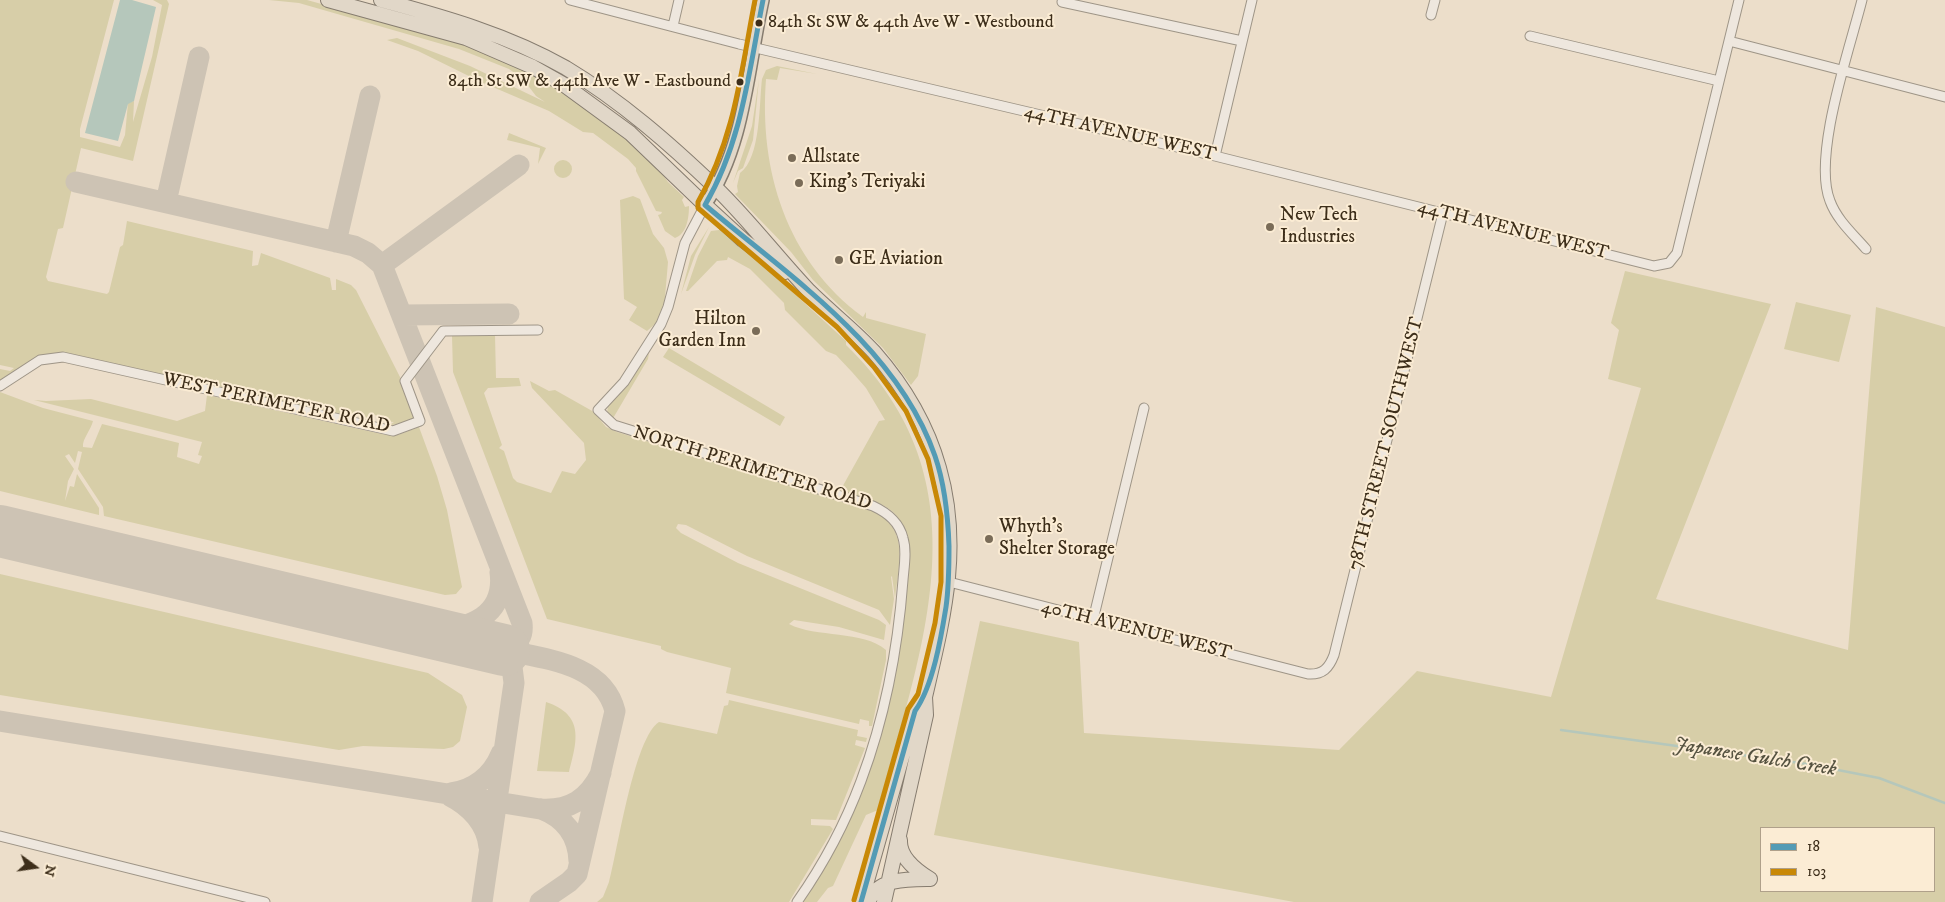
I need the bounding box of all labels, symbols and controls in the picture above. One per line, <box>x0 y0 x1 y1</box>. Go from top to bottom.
place label: 84th St SW & 44th Ave W - Westbound <box>768 12 1054 34</box>
marker: 84th St SW & 44th Ave W - Westbound <box>754 18 764 28</box>
place label: 84th St SW & 44th Ave W - Eastbound <box>448 71 731 93</box>
marker: 84th St SW & 44th Ave W - Eastbound <box>735 77 745 87</box>
street label: 44TH AVENUE WEST <box>1022 101 1218 167</box>
place label: Allstate <box>802 147 860 169</box>
marker: Allstate <box>786 152 798 164</box>
place label: King's Teriyaki <box>809 172 925 194</box>
marker: King's Teriyaki <box>793 177 805 189</box>
street label: 44TH AVENUE WEST <box>1415 196 1611 266</box>
place label: New Tech Industries <box>1280 205 1358 249</box>
marker: New Tech Industries <box>1264 221 1276 233</box>
place label: GE Aviation <box>849 249 943 271</box>
marker: GE Aviation <box>833 254 845 266</box>
place label: Hilton Garden Inn <box>659 309 746 353</box>
street label: 78TH STREET SOUTHWEST <box>1345 315 1429 573</box>
marker: Hilton Garden Inn <box>750 325 762 337</box>
street label: WEST PERIMETER ROAD <box>160 369 392 439</box>
street label: NORTH PERIMETER ROAD <box>630 422 874 516</box>
place label: Whyth's Shelter Storage <box>999 517 1115 561</box>
marker: Whyth's Shelter Storage <box>983 533 995 545</box>
street label: 40TH AVENUE WEST <box>1038 596 1234 666</box>
water label: Japanese Gulch Creek <box>1672 733 1838 783</box>
legend <box>1760 827 1935 892</box>
text: 18 <box>1807 837 1820 856</box>
north arrow <box>10 842 60 892</box>
text: 103 <box>1807 862 1826 881</box>
text: N <box>39 863 60 878</box>

